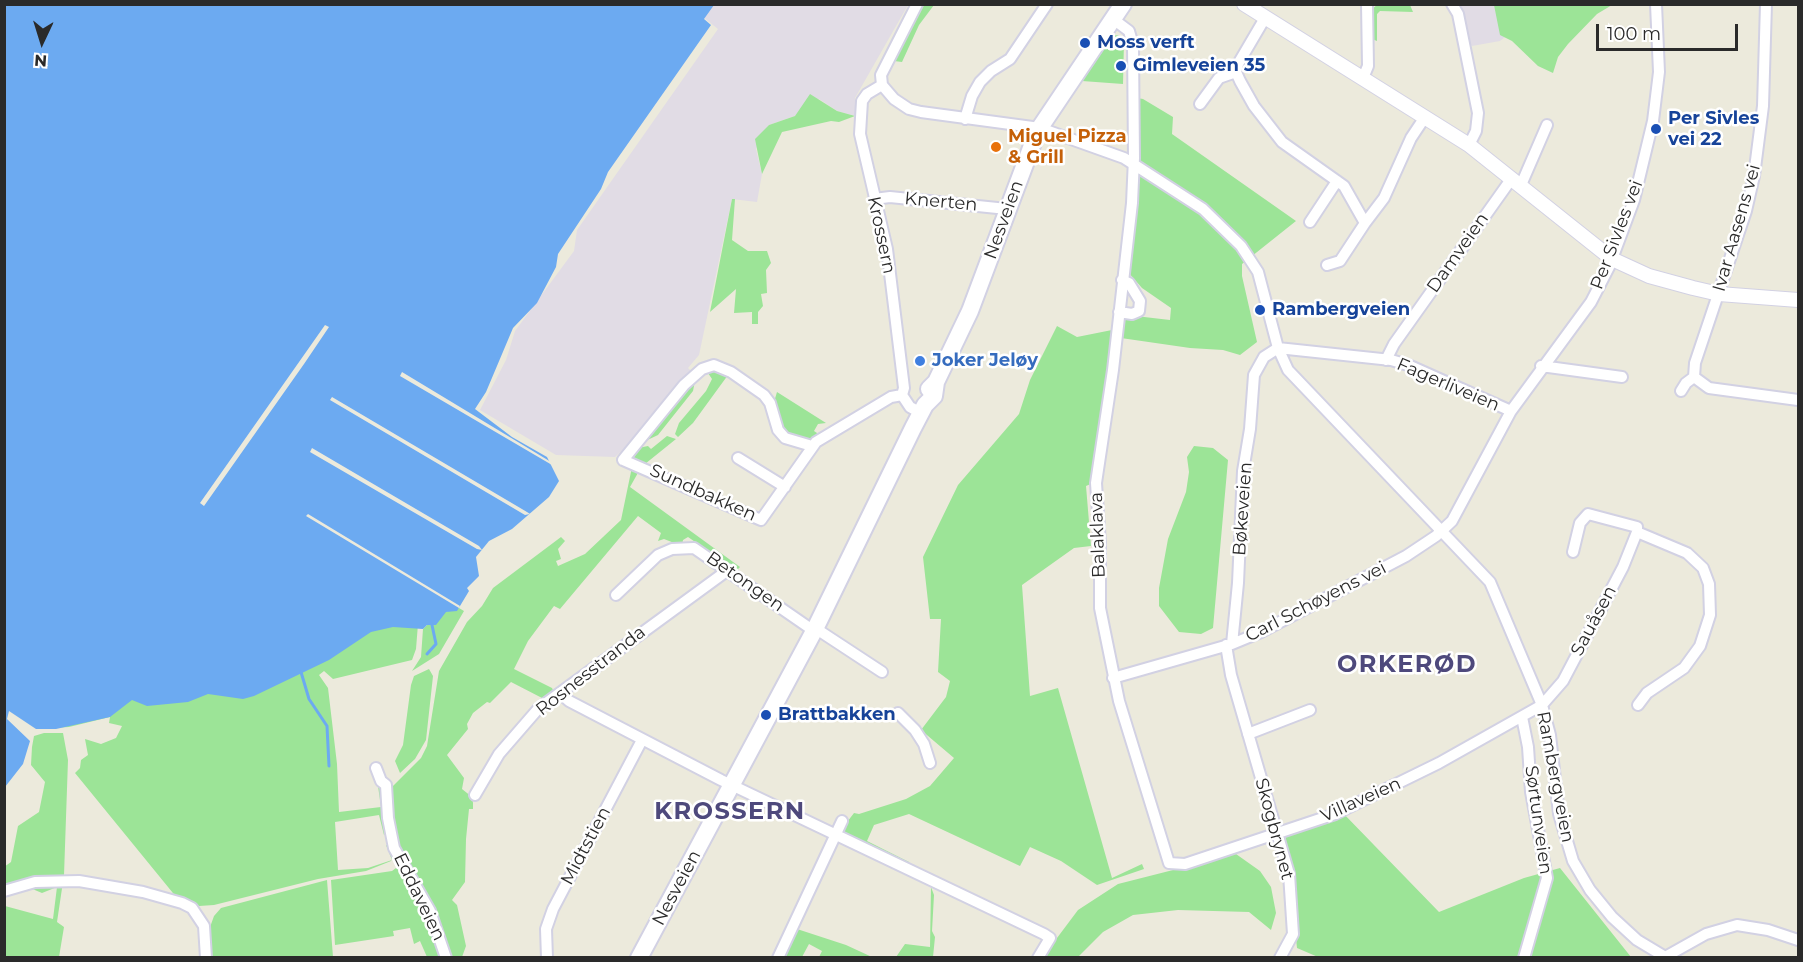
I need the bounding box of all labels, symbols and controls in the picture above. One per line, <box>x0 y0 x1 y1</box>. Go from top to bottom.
north arrow <box>12 12 72 72</box>
scale bar <box>1599 12 1742 50</box>
text: 100 m <box>1607 23 1661 45</box>
place label: Moss verft <box>1097 32 1195 54</box>
marker: Moss verft <box>1078 36 1092 50</box>
text: N <box>34 51 48 70</box>
place label: Gimleveien 35 <box>1133 55 1265 77</box>
marker: Gimleveien 35 <box>1114 59 1128 73</box>
place label: Per Sivles vei 22 <box>1668 108 1759 150</box>
marker: Per Sivles vei 22 <box>1649 122 1663 136</box>
place label: Miguel Pizza & Grill <box>1008 126 1127 168</box>
marker: Miguel Pizza & Grill <box>989 140 1003 154</box>
street label: Ivar Aasens vei <box>1709 162 1765 294</box>
street label: Per Sivles vei <box>1586 177 1648 293</box>
street label: Nesveien <box>980 178 1028 262</box>
street label: Knerten <box>904 188 978 216</box>
street label: Krossern <box>862 194 900 276</box>
street label: Damveien <box>1423 209 1493 297</box>
place label: Rambergveien <box>1272 299 1410 321</box>
marker: Rambergveien <box>1253 303 1267 317</box>
place label: Joker Jeløy <box>932 350 1038 372</box>
marker: Joker Jeløy <box>913 354 927 368</box>
street label: Fagerliveien <box>1393 354 1503 416</box>
street label: Sundbakken <box>646 460 760 526</box>
street label: Bøkeveien <box>1229 461 1257 557</box>
street label: Balaklava <box>1086 492 1110 578</box>
street label: Betongen <box>702 547 788 617</box>
street label: Carl Schøyens vei <box>1242 557 1390 647</box>
street label: Sauåsen <box>1567 582 1621 660</box>
street label: Rosnesstranda <box>532 622 650 720</box>
district label: ORKERØD <box>1337 651 1477 679</box>
place label: Brattbakken <box>778 704 896 726</box>
marker: Brattbakken <box>759 708 773 722</box>
street label: Rambergveien <box>1532 710 1578 844</box>
street label: Sørtunveien <box>1520 764 1556 876</box>
street label: Villaveien <box>1318 773 1404 827</box>
street label: Skogbrynet <box>1250 776 1298 882</box>
district label: KROSSERN <box>654 798 806 826</box>
street label: Midtstien <box>556 803 616 889</box>
street label: Nesveien <box>648 847 706 929</box>
street label: Eddaveien <box>388 850 450 944</box>

